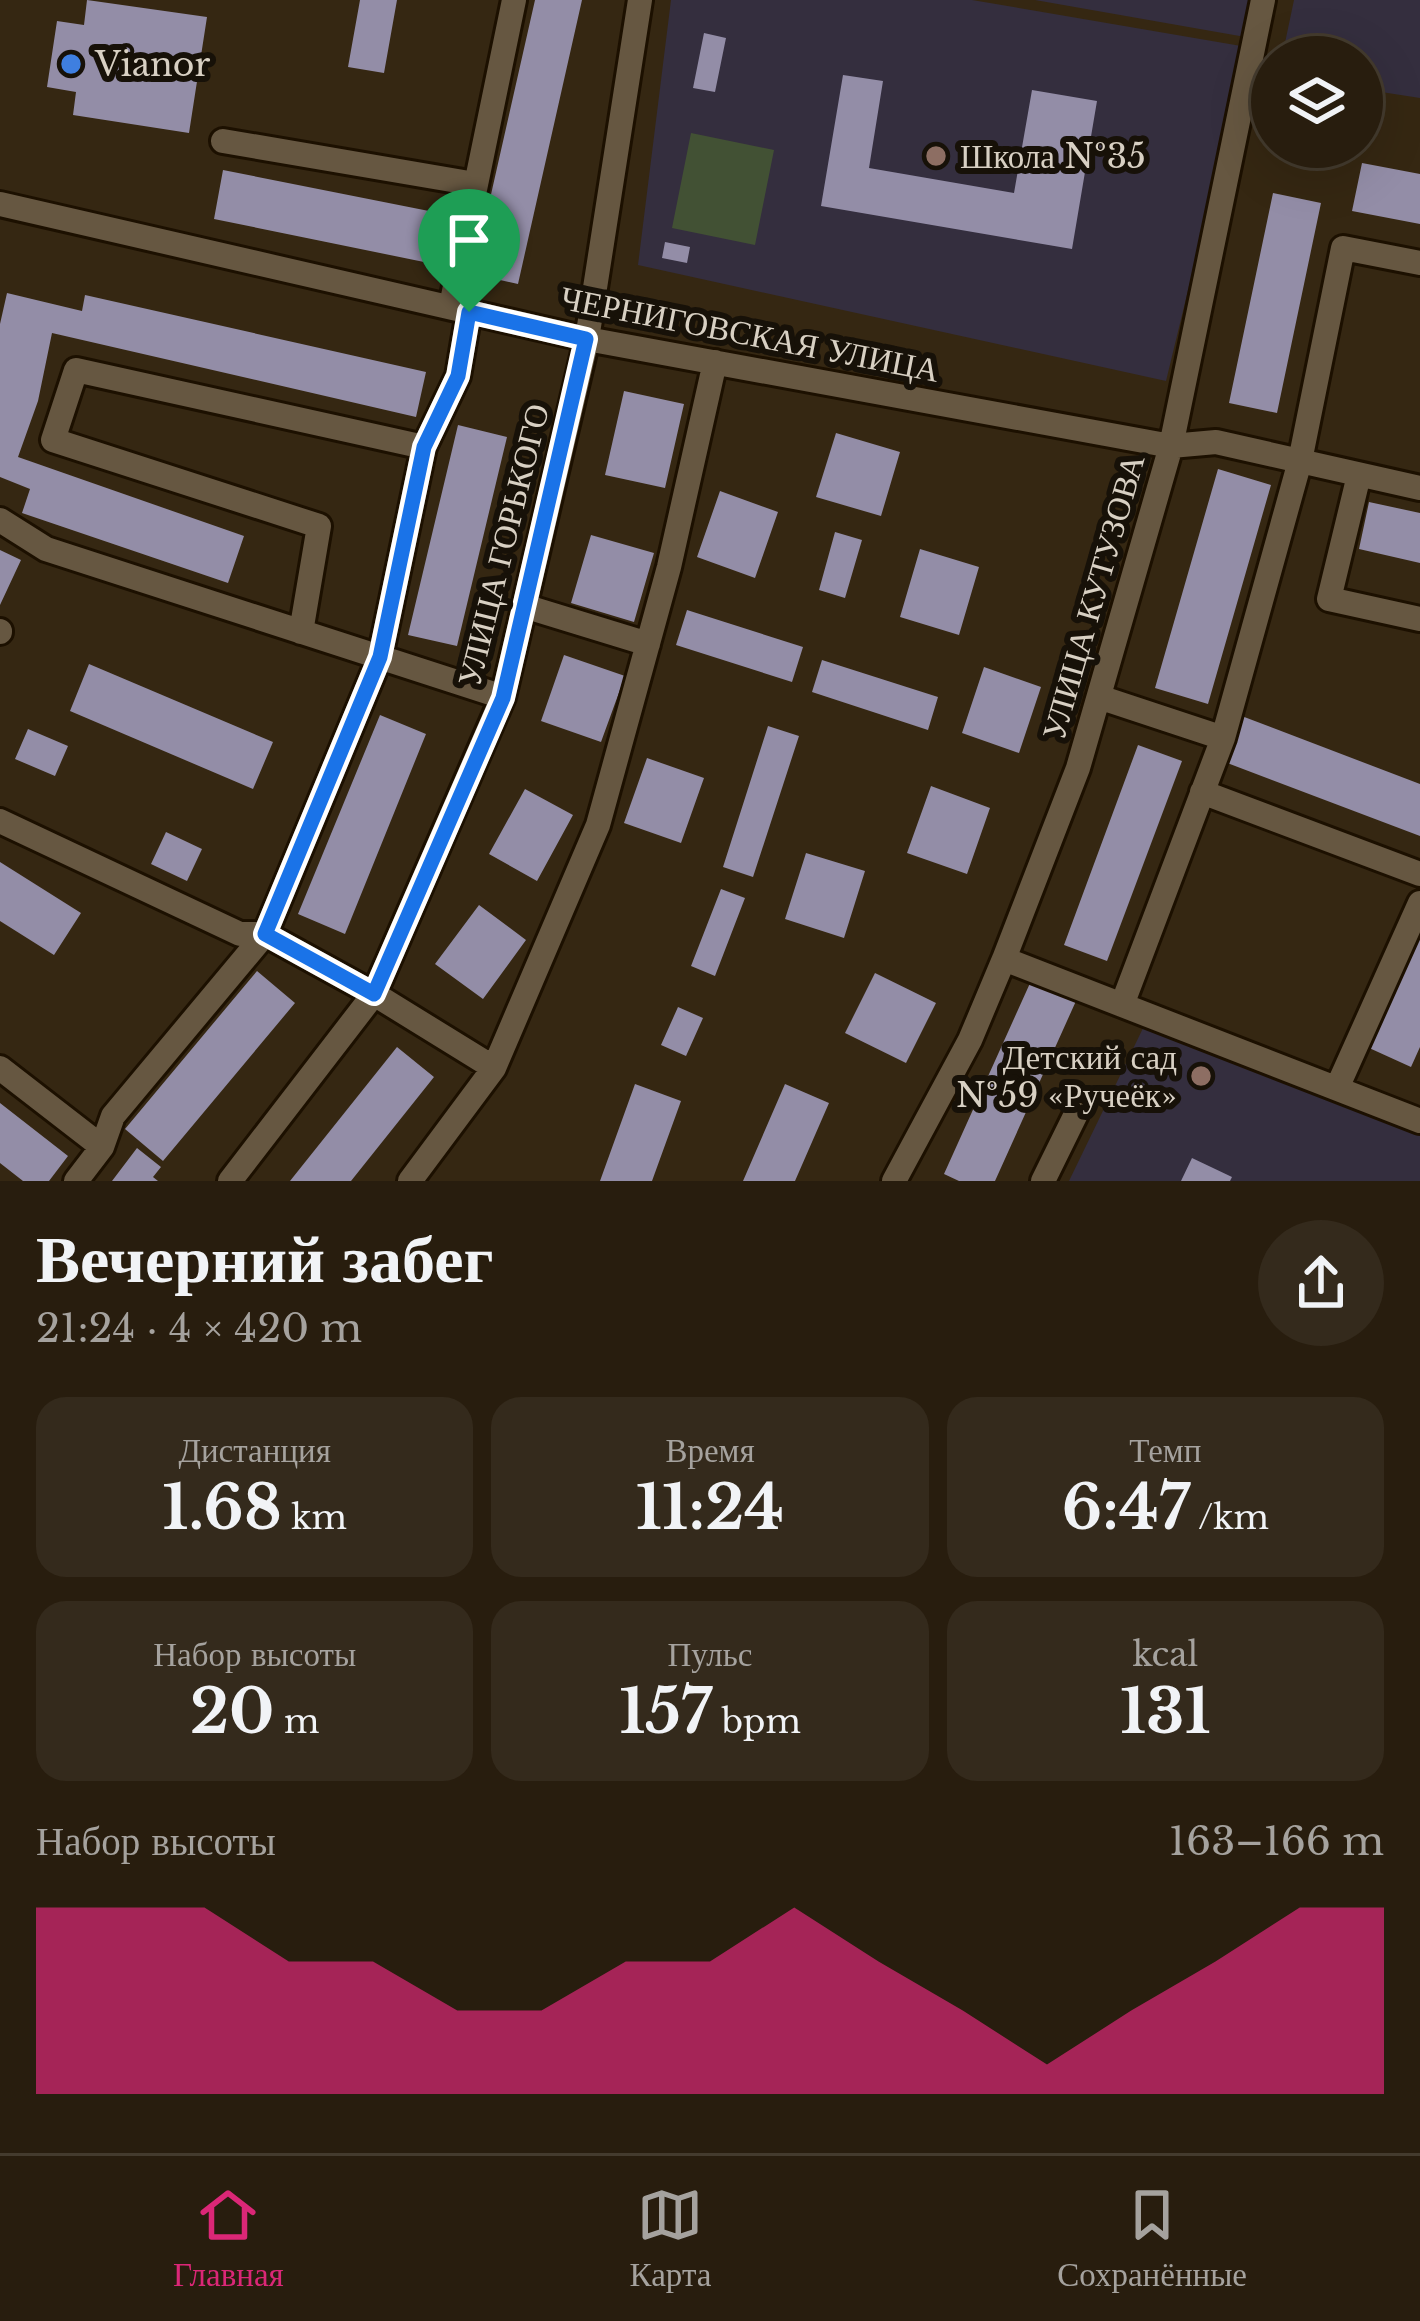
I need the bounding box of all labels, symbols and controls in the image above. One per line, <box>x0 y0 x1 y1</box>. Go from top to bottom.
map controls <box>1251 36 1383 168</box>
button: layers <box>1251 36 1383 168</box>
place label: Vianor <box>94 44 210 85</box>
marker: Vianor <box>58 51 84 77</box>
place label: Школа №35 <box>960 136 1146 177</box>
marker: Школа №35 <box>923 143 949 169</box>
pin <box>418 189 520 312</box>
icon: arrive <box>436 207 502 273</box>
street label: ЧЕРНИГОВСКАЯ УЛИЦА <box>557 277 943 391</box>
street label: УЛИЦА ГОРЬКОГО <box>448 400 558 690</box>
street label: УЛИЦА КУТУЗОВА <box>1033 449 1153 744</box>
place label: Детский сад №59 «Ручеёк» <box>956 1037 1177 1116</box>
marker: Детский сад №59 «Ручеёк» <box>1188 1063 1214 1089</box>
text: Вечерний забег <box>36 1218 493 1300</box>
button: share <box>1258 1220 1384 1346</box>
text: 21:24 · 4 × 420 m <box>36 1304 362 1353</box>
text: Дистанция <box>178 1430 331 1471</box>
text: Время <box>665 1430 755 1471</box>
text: Темп <box>1129 1430 1201 1471</box>
text: 1.68 <box>162 1471 282 1545</box>
text: 11:24 <box>636 1471 784 1545</box>
text: 6:47 <box>1062 1471 1190 1545</box>
text: km <box>282 1497 347 1538</box>
text: /km <box>1190 1497 1269 1538</box>
text: Набор высоты <box>153 1634 356 1675</box>
text: Пульс <box>667 1634 753 1675</box>
text: kcal <box>1132 1634 1198 1675</box>
text: 20 <box>190 1675 274 1749</box>
text: 157 <box>619 1675 712 1749</box>
text: 131 <box>1120 1675 1211 1749</box>
text: m <box>274 1701 319 1742</box>
text: bpm <box>712 1701 801 1742</box>
text: Набор высоты <box>36 1817 276 1866</box>
text: 163–166 m <box>1169 1817 1384 1866</box>
tab: Главная <box>173 2182 284 2295</box>
tab: Карта <box>630 2182 711 2295</box>
tab: Сохранённые <box>1057 2182 1247 2295</box>

